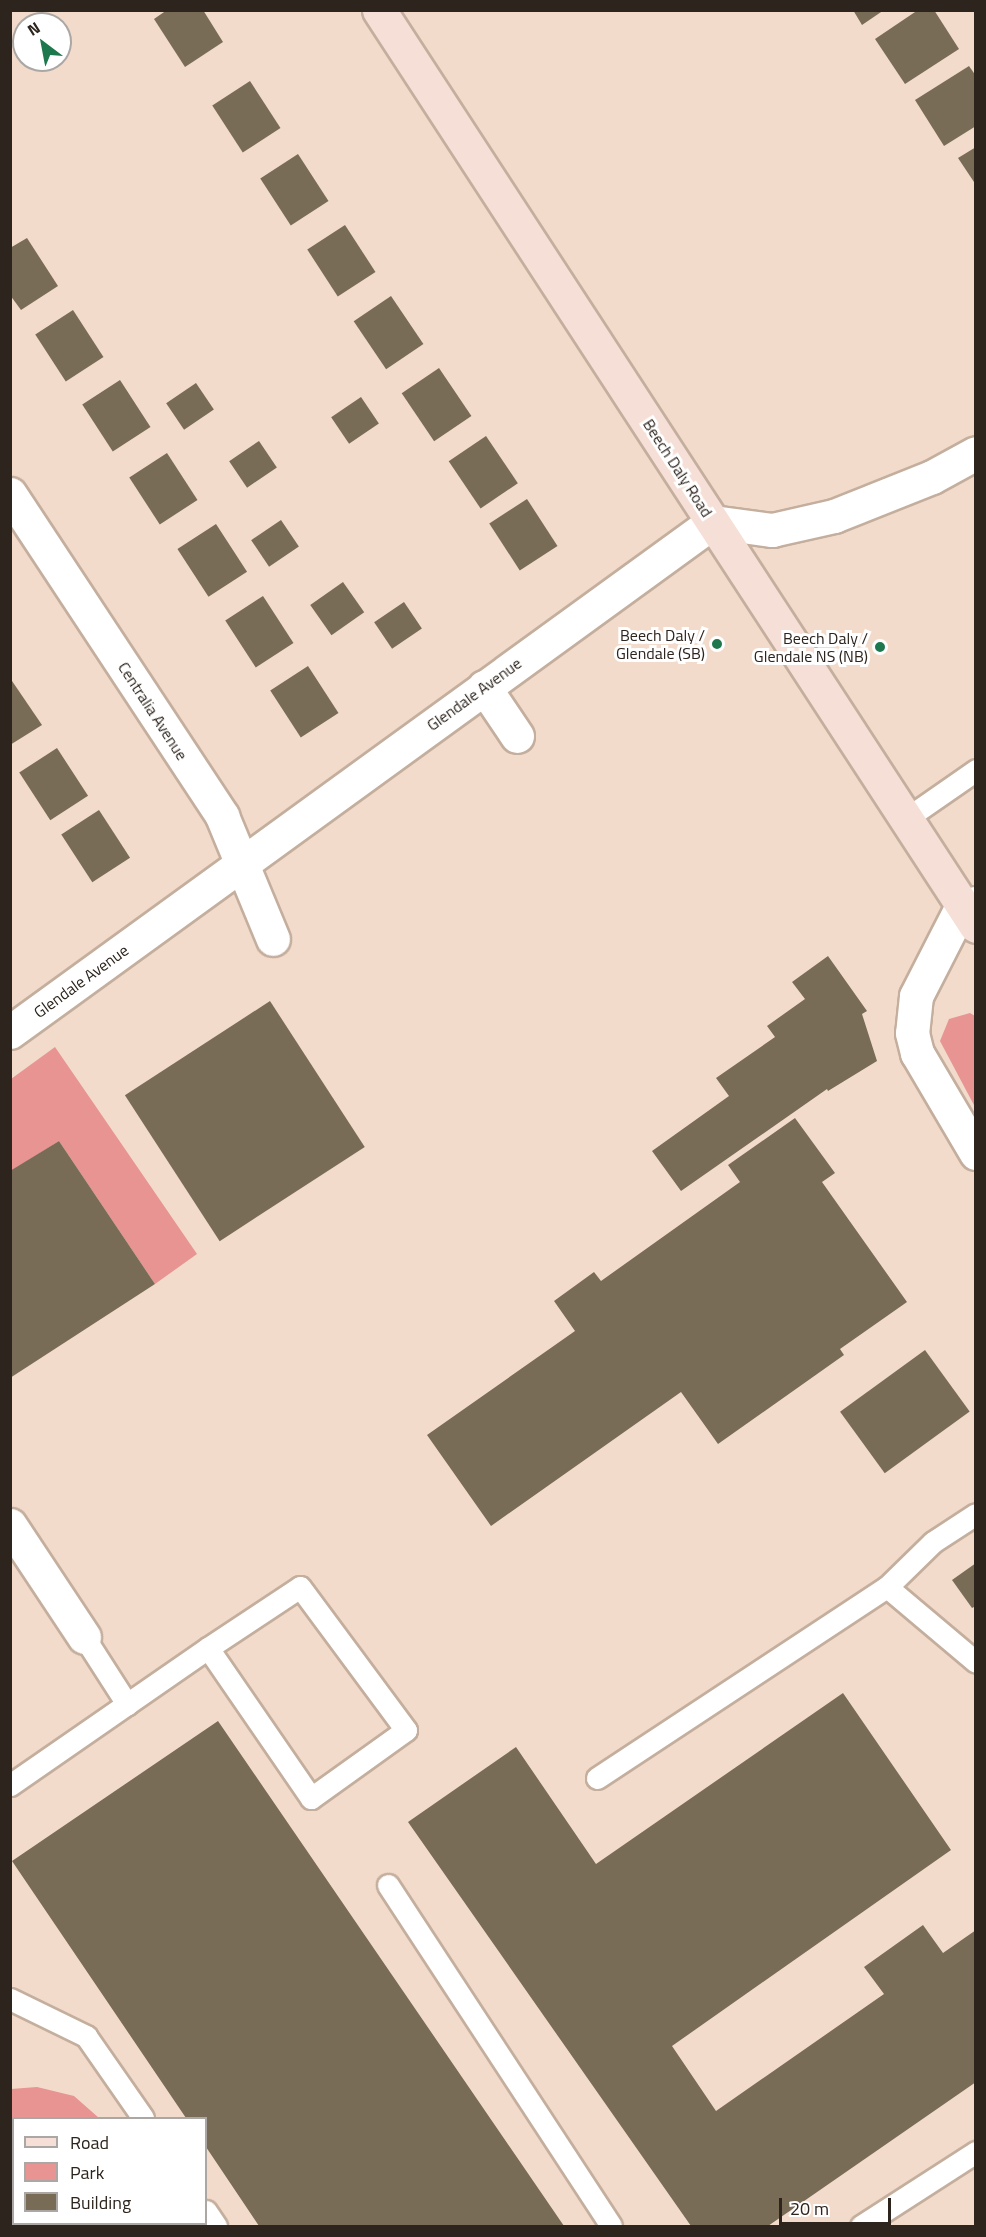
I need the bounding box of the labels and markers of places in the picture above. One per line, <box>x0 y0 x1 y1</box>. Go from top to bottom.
place label: Beech Daly / Glendale (SB) <box>616 625 705 663</box>
place label: Beech Daly / Glendale NS (NB) <box>754 628 868 666</box>
marker: Beech Daly / Glendale (SB) <box>710 637 724 651</box>
marker: Beech Daly / Glendale NS (NB) <box>873 640 887 654</box>

